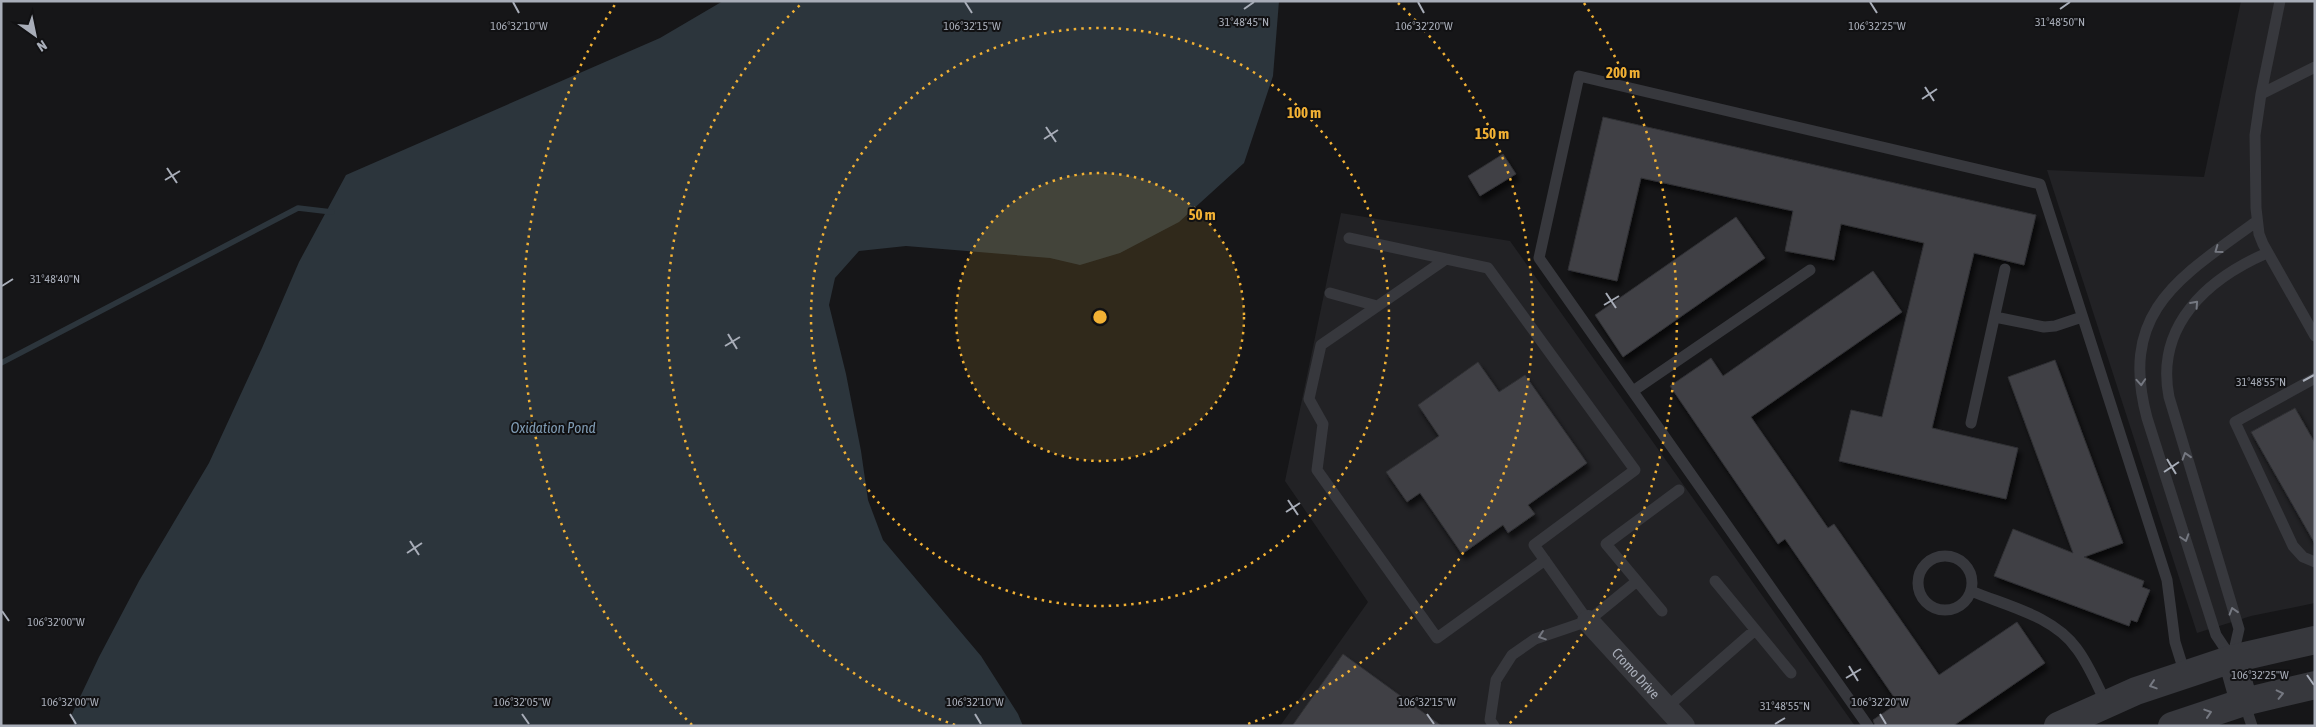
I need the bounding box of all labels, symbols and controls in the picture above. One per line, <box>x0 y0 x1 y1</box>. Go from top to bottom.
north arrow <box>10 10 60 60</box>
text: 31°48'45"N <box>1219 15 1269 29</box>
text: 31°48'50"N <box>2035 15 2085 29</box>
text: 106°32'10"W <box>490 19 548 33</box>
text: 106°32'15"W <box>943 19 1001 33</box>
text: 106°32'20"W <box>1395 19 1453 33</box>
text: 106°32'25"W <box>1848 19 1906 33</box>
text: N <box>34 37 50 55</box>
text: 200 m <box>1606 64 1640 81</box>
text: 100 m <box>1287 104 1321 121</box>
text: 150 m <box>1475 125 1509 142</box>
text: 50 m <box>1189 206 1216 223</box>
one-way arrow <box>2214 244 2224 253</box>
text: 31°48'40"N <box>30 272 80 286</box>
one-way arrow <box>2189 301 2198 310</box>
centre of rings <box>1091 308 1109 326</box>
text: 31°48'55"N <box>2236 375 2286 389</box>
one-way arrow <box>2135 379 2146 387</box>
water label: Oxidation Pond <box>510 419 596 436</box>
one-way arrow <box>2182 452 2192 461</box>
one-way arrow <box>2180 534 2190 542</box>
one-way arrow <box>2229 608 2239 616</box>
text: 106°32'00"W <box>27 615 85 629</box>
one-way arrow <box>1538 630 1547 640</box>
street label: Cromo Drive <box>1609 645 1663 702</box>
text: 106°32'25"W <box>2231 668 2289 682</box>
one-way arrow <box>2149 679 2157 689</box>
one-way arrow <box>2275 689 2284 700</box>
text: 106°32'00"W <box>41 695 99 709</box>
text: 106°32'05"W <box>493 695 551 709</box>
text: 106°32'10"W <box>946 695 1004 709</box>
text: 106°32'15"W <box>1398 695 1456 709</box>
text: 106°32'20"W <box>1851 695 1909 709</box>
text: 31°48'55"N <box>1760 699 1810 713</box>
one-way arrow <box>2203 709 2212 719</box>

